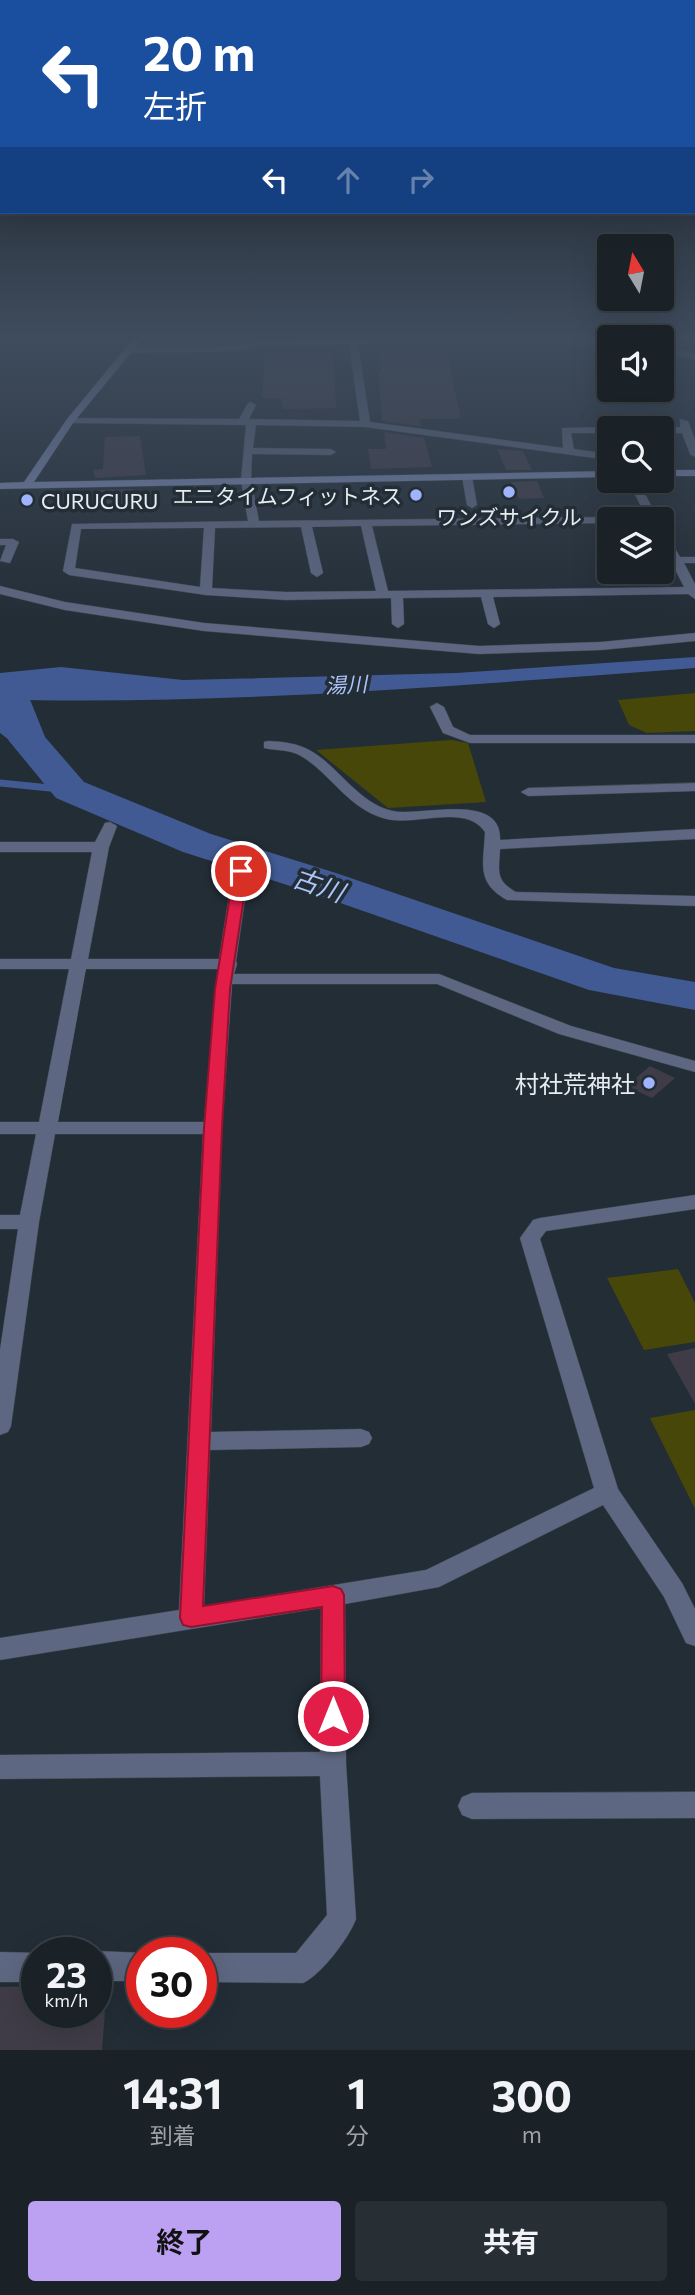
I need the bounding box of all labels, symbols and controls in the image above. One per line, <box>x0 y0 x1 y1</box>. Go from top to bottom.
text: 20 m <box>143 21 255 81</box>
icon: left <box>28 28 119 119</box>
text: 左折 <box>143 85 207 125</box>
icon: left <box>256 161 294 199</box>
icon: ahead <box>329 161 367 199</box>
icon: right <box>402 161 440 199</box>
north arrow <box>597 234 674 312</box>
map controls <box>597 234 674 584</box>
button: sound <box>597 325 674 402</box>
button: search <box>597 416 674 493</box>
place label: エニタイムフィットネス <box>173 483 402 508</box>
marker: ワンズサイクル <box>501 484 517 500</box>
marker: エニタイムフィットネス <box>408 487 424 503</box>
place label: CURUCURU <box>41 488 158 513</box>
marker: CURUCURU <box>19 492 35 508</box>
place label: ワンズサイクル <box>436 504 582 529</box>
button: layers <box>597 507 674 584</box>
water label: 湯川 <box>324 670 370 698</box>
pin <box>211 841 271 901</box>
icon: arrive <box>222 852 260 890</box>
water label: 古川 <box>289 861 351 908</box>
place label: 村社荒神社 <box>515 1069 635 1098</box>
marker: 村社荒神社 <box>641 1075 657 1091</box>
position arrow <box>296 1679 370 1753</box>
speed limit sign: 30 <box>126 1937 217 2028</box>
text: 23 <box>46 1952 87 1995</box>
text: km/h <box>45 1989 88 2011</box>
text: 14:31 <box>123 2066 222 2118</box>
text: 1 <box>348 2066 367 2118</box>
text: 300 <box>492 2069 572 2121</box>
text: m <box>522 2120 542 2148</box>
text: 到着 <box>150 2121 196 2149</box>
text: 分 <box>346 2121 369 2149</box>
button: 終了 <box>28 2201 341 2281</box>
button: 共有 <box>355 2201 667 2281</box>

